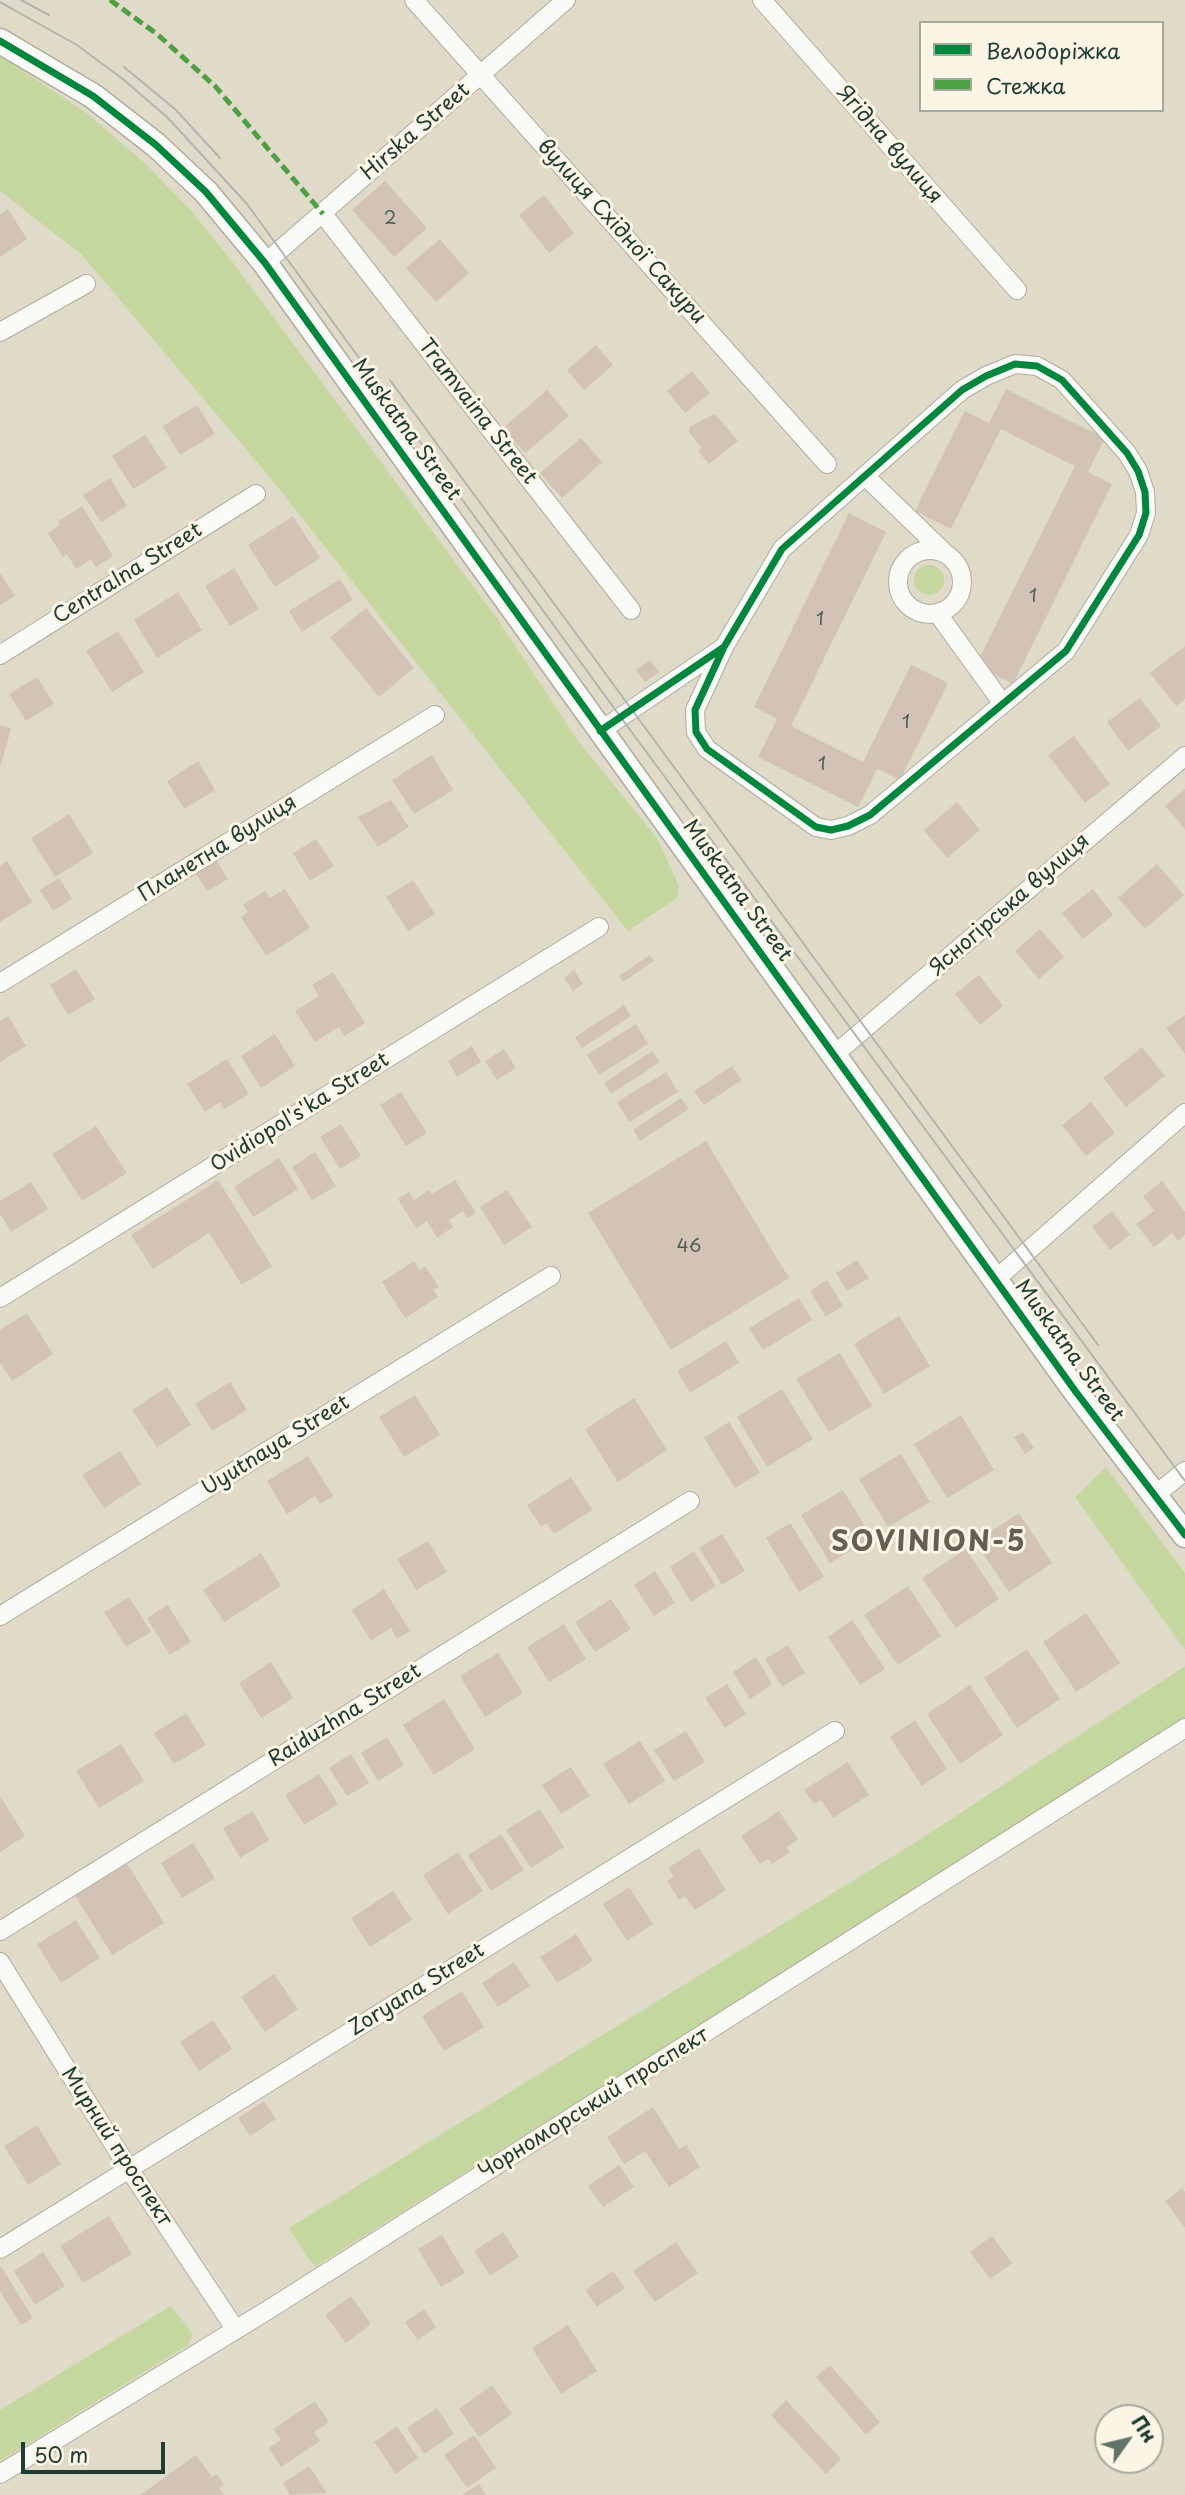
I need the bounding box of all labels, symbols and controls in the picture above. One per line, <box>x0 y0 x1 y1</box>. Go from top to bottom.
legend <box>919 21 1164 112</box>
text: Велодоріжка <box>986 34 1120 66</box>
text: Стежка <box>986 69 1066 101</box>
street label: Hirska Street <box>356 78 476 186</box>
street label: Ягідна вулиця <box>831 81 947 209</box>
street label: вулиця Східної Сакури <box>531 134 711 330</box>
house number: 2 <box>384 208 396 230</box>
street label: Tramvaina Street <box>412 334 542 490</box>
street label: Muskatna Street <box>346 354 466 506</box>
street label: Centralna Street <box>49 518 207 630</box>
house number: 1 <box>1029 586 1037 608</box>
house number: 1 <box>816 609 824 631</box>
house number: 1 <box>902 712 910 734</box>
house number: 1 <box>818 754 826 776</box>
street label: Планетна вулиця <box>134 790 302 908</box>
street label: Muskatna Street <box>677 815 797 967</box>
street label: Ясногірська вулиця <box>925 829 1095 981</box>
street label: Ovidiopol's'ka Street <box>206 1048 394 1178</box>
house number: 46 <box>677 1236 701 1258</box>
street label: Muskatna Street <box>1009 1275 1129 1427</box>
street label: Uyutnaya Street <box>197 1390 355 1502</box>
district label: SOVINION-5 <box>834 1526 1024 1560</box>
street label: Raiduzhna Street <box>264 1659 426 1773</box>
street label: Zoryana Street <box>345 1938 489 2042</box>
street label: Чорноморський проспект <box>474 2023 714 2185</box>
street label: Мирний проспект <box>55 2063 177 2231</box>
north arrow <box>1094 2404 1164 2474</box>
text: Пн <box>1125 2409 1164 2448</box>
scale bar <box>24 2428 168 2472</box>
text: 50 m <box>34 2438 88 2470</box>

